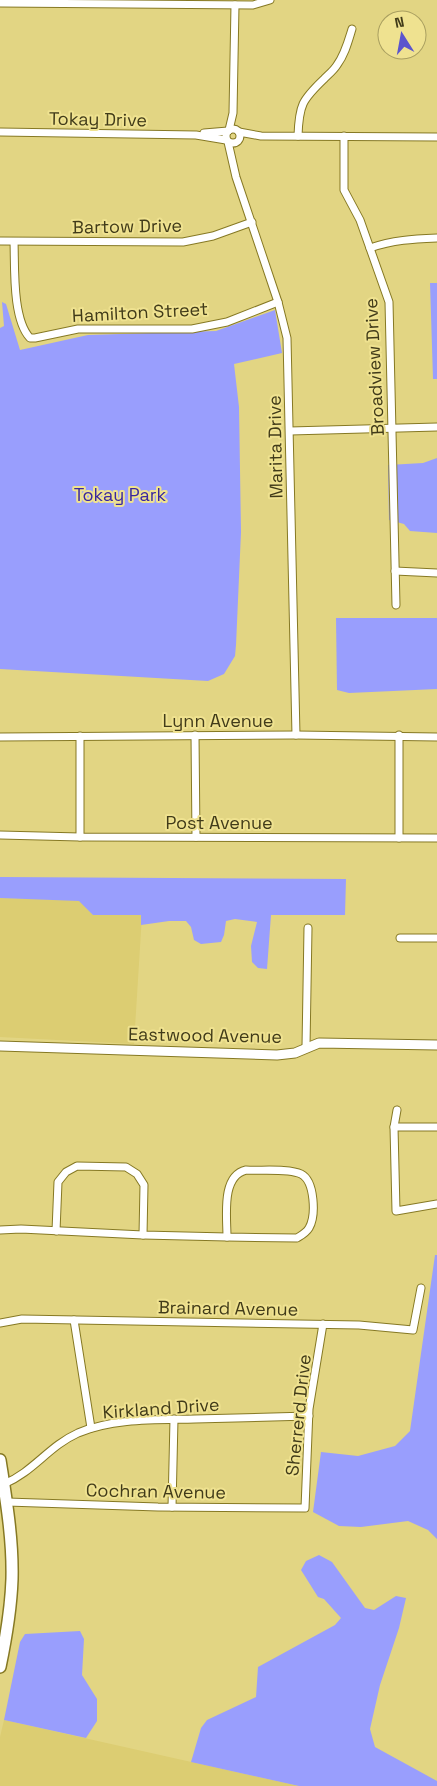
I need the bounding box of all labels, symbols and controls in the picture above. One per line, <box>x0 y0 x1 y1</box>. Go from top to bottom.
north arrow <box>377 10 427 60</box>
text: N <box>393 13 406 32</box>
street label: Tokay Drive <box>49 107 147 131</box>
street label: Bartow Drive <box>72 214 182 238</box>
street label: Hamilton Street <box>71 297 209 327</box>
street label: Broadview Drive <box>359 298 389 436</box>
street label: Marita Drive <box>263 395 287 499</box>
park label: Tokay Park <box>74 483 167 506</box>
street label: Lynn Avenue <box>163 709 273 732</box>
street label: Post Avenue <box>165 811 273 834</box>
street label: Eastwood Avenue <box>128 1022 282 1048</box>
street label: Brainard Avenue <box>158 1295 298 1321</box>
street label: Sherrerd Drive <box>280 1353 316 1477</box>
street label: Kirkland Drive <box>102 1392 220 1424</box>
street label: Cochran Avenue <box>86 1478 226 1504</box>

